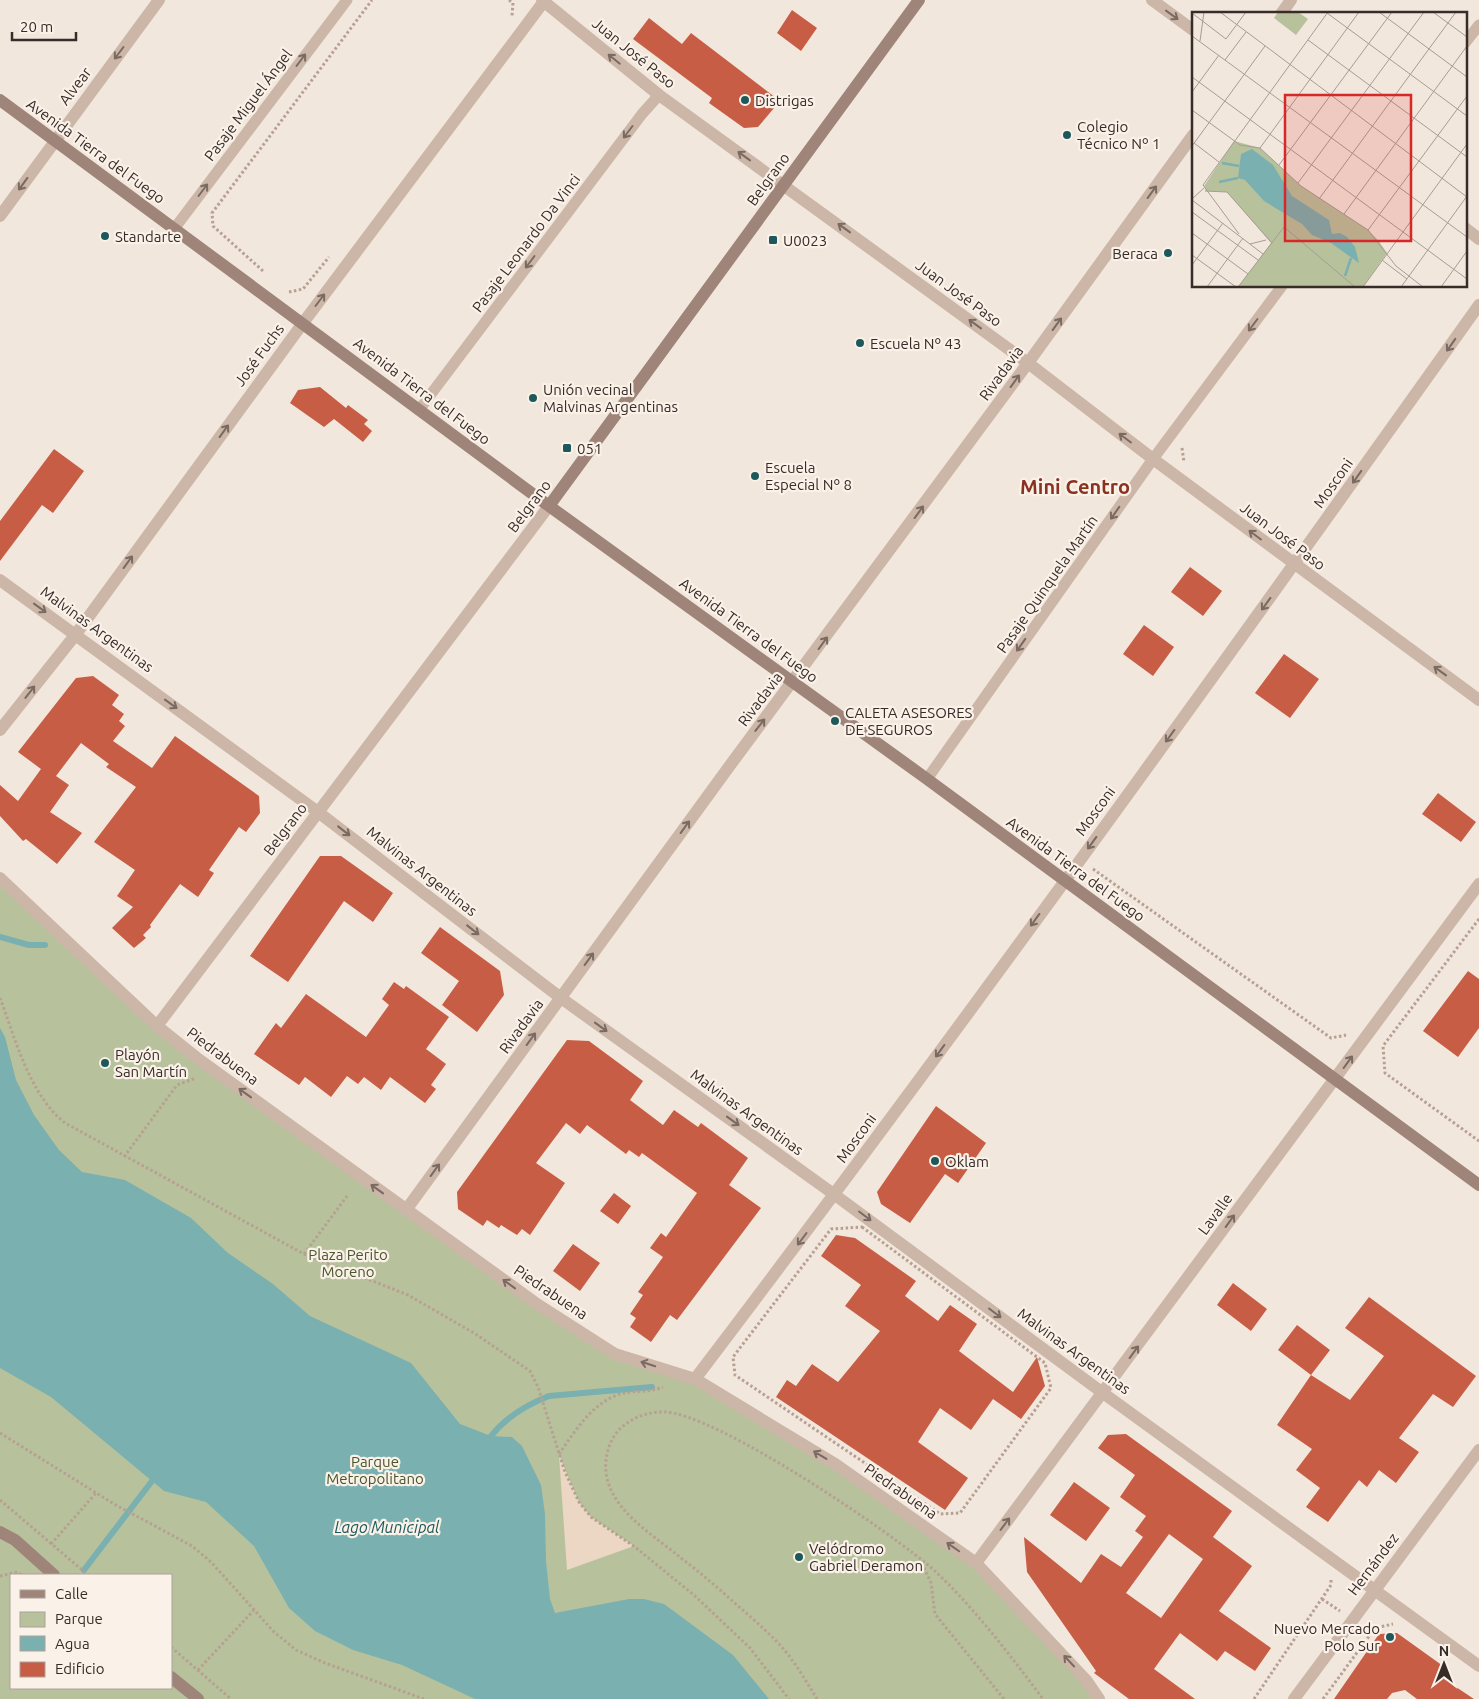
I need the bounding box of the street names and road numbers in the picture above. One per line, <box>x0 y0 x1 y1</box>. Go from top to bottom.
street label: Juan José Paso <box>589 14 679 92</box>
street label: Pasaje Miguel Ángel <box>201 46 295 164</box>
street label: Alvear <box>55 64 95 108</box>
street label: Avenida Tierra del Fuego <box>24 95 168 207</box>
street label: Belgrano <box>743 149 793 209</box>
street label: Pasaje Leonardo Da Vinci <box>469 171 583 315</box>
street label: Juan José Paso <box>913 256 1005 330</box>
street label: José Fuchs <box>231 321 287 389</box>
street label: Avenida Tierra del Fuego <box>350 334 494 448</box>
street label: Rivadavia <box>976 342 1026 404</box>
street label: Mosconi <box>1310 455 1356 511</box>
street label: Belgrano <box>504 476 554 536</box>
street label: Juan José Paso <box>1237 499 1329 573</box>
street label: Pasaje Quinquela Martín <box>993 512 1101 656</box>
street label: Avenida Tierra del Fuego <box>677 574 821 686</box>
street label: Malvinas Argentinas <box>37 582 157 676</box>
street label: Rivadavia <box>734 669 786 729</box>
street label: Mosconi <box>1072 783 1118 839</box>
street label: Belgrano <box>260 799 310 859</box>
street label: Avenida Tierra del Fuego <box>1004 813 1148 925</box>
street label: Malvinas Argentinas <box>364 823 480 919</box>
street label: Rivadavia <box>496 995 546 1057</box>
street label: Piedrabuena <box>184 1024 262 1088</box>
street label: Malvinas Argentinas <box>687 1065 807 1159</box>
street label: Mosconi <box>833 1110 879 1166</box>
street label: Lavalle <box>1194 1190 1236 1238</box>
street label: Piedrabuena <box>511 1261 591 1323</box>
street label: Malvinas Argentinas <box>1014 1304 1134 1398</box>
street label: Piedrabuena <box>861 1460 941 1522</box>
street label: Hernández <box>1344 1530 1402 1598</box>

